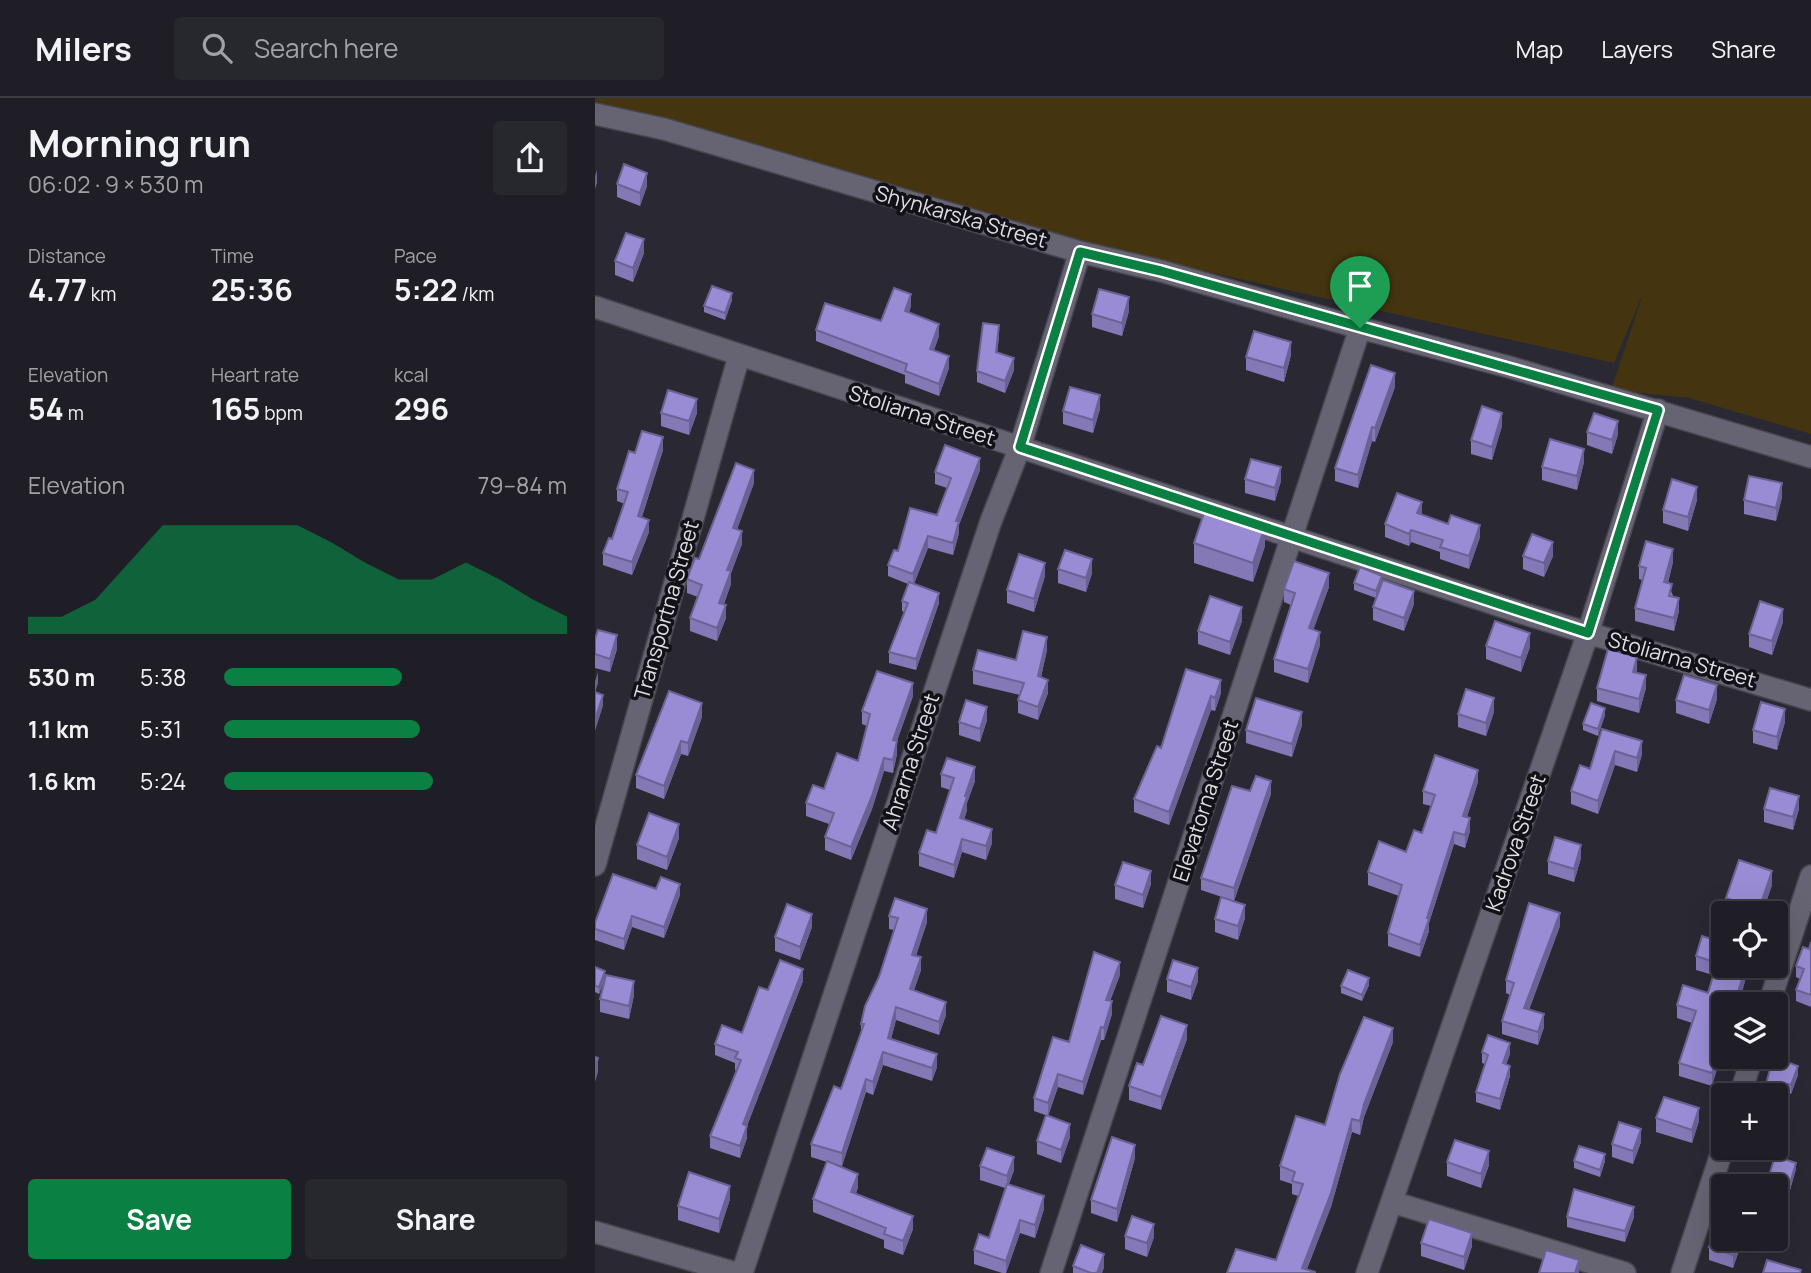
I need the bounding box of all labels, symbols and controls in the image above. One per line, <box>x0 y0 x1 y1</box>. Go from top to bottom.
search box <box>174 17 664 80</box>
text: Milers <box>35 26 132 71</box>
icon: search <box>198 29 236 67</box>
text: Search here <box>254 30 399 66</box>
text: Map <box>1516 32 1563 65</box>
text: Layers <box>1601 32 1673 65</box>
text: Share <box>1711 32 1776 65</box>
text: Morning run <box>28 116 251 168</box>
button: share <box>493 121 567 195</box>
text: 06:02 · 9 × 530 m <box>28 168 204 200</box>
street label: Shynkarska Street <box>872 178 1050 254</box>
text: Distance <box>28 243 106 269</box>
text: Time <box>211 243 254 269</box>
text: Pace <box>394 243 437 269</box>
pin <box>1330 256 1390 328</box>
icon: arrive <box>1341 267 1379 305</box>
text: 4.77 <box>28 269 87 310</box>
text: 25:36 <box>211 269 293 310</box>
text: 5:22 <box>394 269 458 310</box>
text: km <box>87 281 116 307</box>
text: /km <box>458 281 494 307</box>
text: Elevation <box>28 362 108 388</box>
text: Heart rate <box>211 362 299 388</box>
text: kcal <box>394 362 429 388</box>
street label: Stoliarna Street <box>846 378 999 452</box>
text: 54 <box>28 388 64 429</box>
text: 165 <box>211 388 260 429</box>
text: 296 <box>394 388 449 429</box>
text: m <box>64 400 84 426</box>
text: bpm <box>260 400 303 426</box>
text: Elevation <box>28 469 125 501</box>
text: 79–84 m <box>478 469 567 501</box>
street label: Transportna Street <box>627 517 705 702</box>
street label: Stoliarna Street <box>1605 625 1759 694</box>
text: 530 m <box>28 661 95 693</box>
text: 5:38 <box>140 661 186 693</box>
street label: Ahrarna Street <box>875 690 945 834</box>
text: 1.1 km <box>28 713 89 745</box>
text: 5:31 <box>140 713 182 745</box>
street label: Elevatorna Street <box>1166 716 1244 885</box>
text: 1.6 km <box>28 765 96 797</box>
text: 5:24 <box>140 765 186 797</box>
street label: Kadrova Street <box>1478 770 1552 915</box>
map controls <box>1711 901 1788 1251</box>
button: locate <box>1711 901 1788 978</box>
button: layers <box>1711 992 1788 1069</box>
button: + <box>1711 1083 1788 1160</box>
button: − <box>1711 1174 1788 1251</box>
button: Save <box>28 1179 291 1259</box>
button: Share <box>305 1179 567 1259</box>

